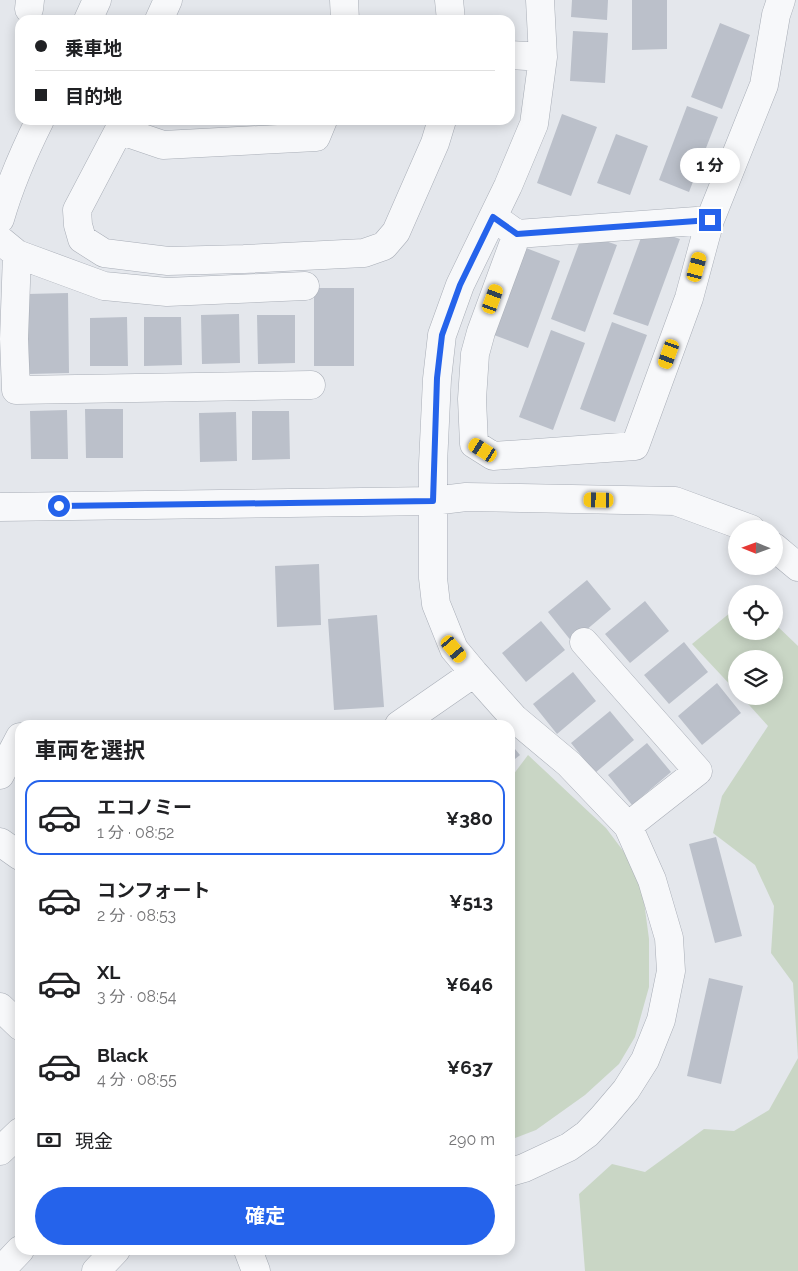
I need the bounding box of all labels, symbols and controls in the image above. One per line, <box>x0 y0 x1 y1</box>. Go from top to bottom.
text: 乗車地 <box>65 37 122 59</box>
text: 目的地 <box>65 85 122 107</box>
callout: 1 分 <box>680 148 740 182</box>
text: 1 分 <box>696 156 724 175</box>
route end <box>699 209 721 231</box>
car <box>685 251 708 283</box>
car <box>480 282 505 316</box>
car <box>656 337 681 371</box>
car <box>466 436 499 464</box>
car <box>583 492 614 508</box>
route start <box>48 495 70 517</box>
north arrow <box>728 520 782 575</box>
map controls <box>728 520 783 705</box>
button: locate <box>728 585 783 640</box>
car <box>438 633 469 665</box>
button: layers <box>728 650 783 705</box>
text: 車両を選択 <box>35 737 145 763</box>
icon: car <box>37 795 82 840</box>
text: エコノミー <box>97 796 192 818</box>
text: ¥380 <box>446 807 493 829</box>
text: 1 分 · 08:52 <box>97 823 174 842</box>
icon: car <box>37 878 82 923</box>
text: コンフォート <box>97 879 210 901</box>
text: ¥513 <box>449 890 493 912</box>
text: 2 分 · 08:53 <box>97 906 176 925</box>
icon: car <box>37 961 82 1006</box>
text: XL <box>97 961 120 983</box>
text: ¥646 <box>446 973 493 995</box>
text: 3 分 · 08:54 <box>97 987 177 1006</box>
icon: car <box>37 1044 82 1089</box>
text: Black <box>97 1044 148 1066</box>
text: ¥637 <box>447 1056 493 1078</box>
text: 4 分 · 08:55 <box>97 1070 177 1089</box>
icon: cash <box>35 1126 63 1154</box>
text: 現金 <box>75 1130 113 1152</box>
text: 290 m <box>449 1130 495 1149</box>
button: 確定 <box>35 1187 495 1245</box>

